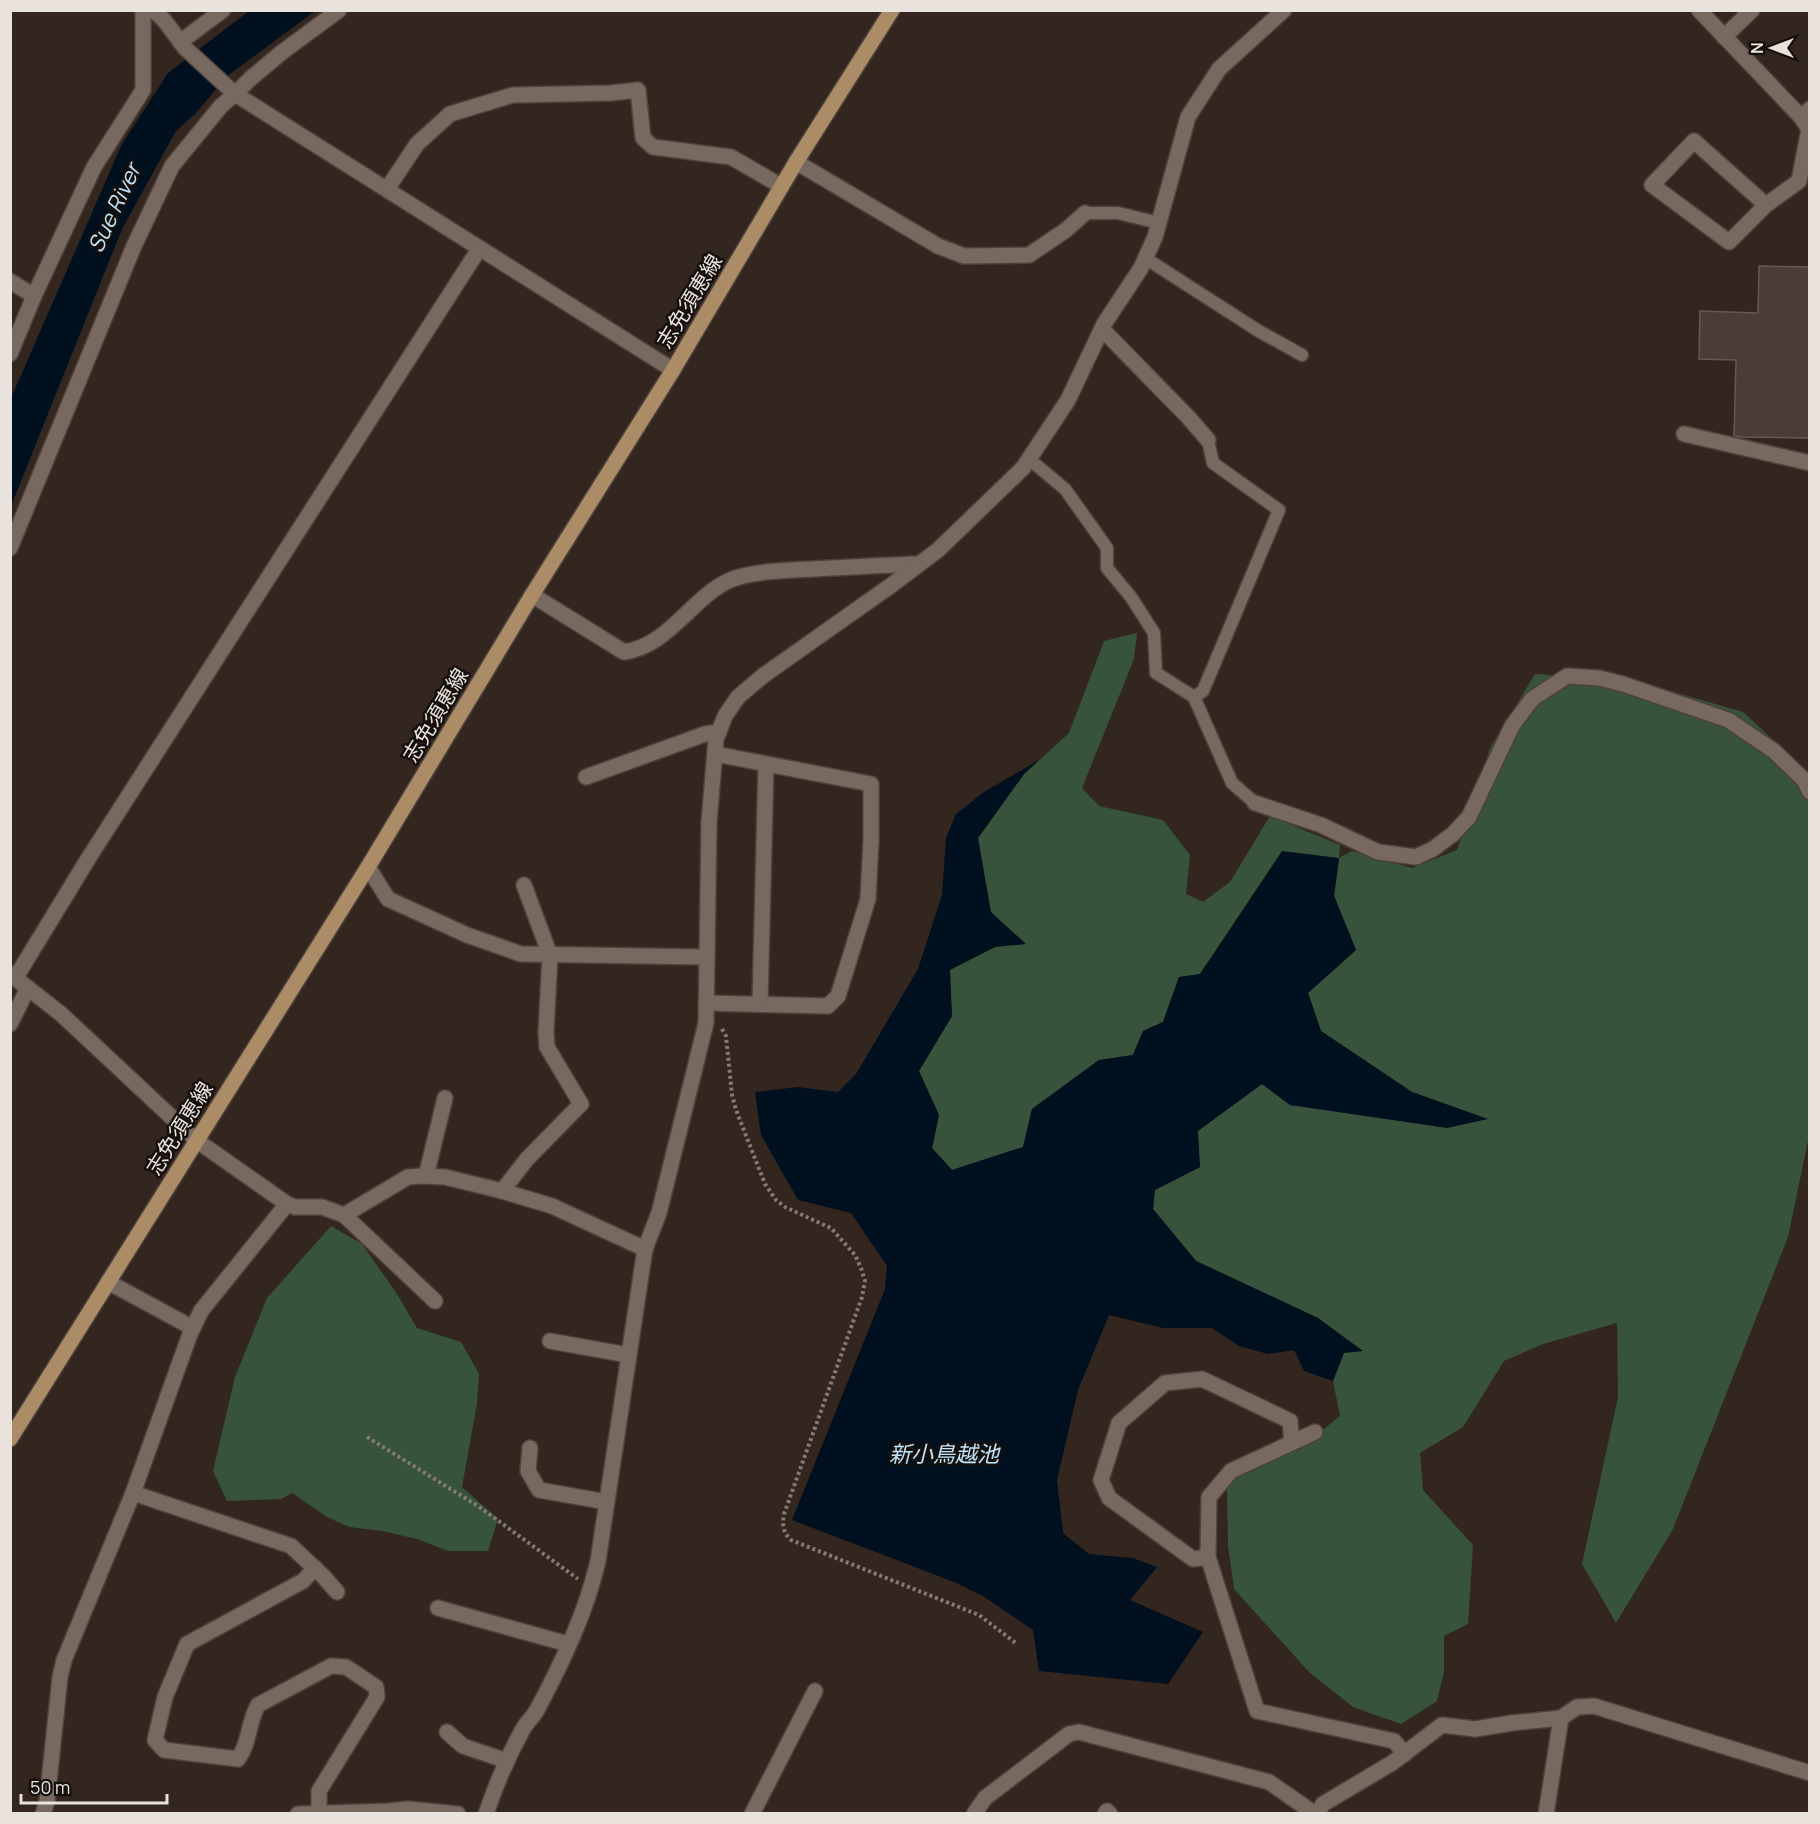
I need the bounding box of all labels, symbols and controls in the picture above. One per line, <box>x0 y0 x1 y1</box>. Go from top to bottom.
north arrow <box>1742 18 1802 78</box>
text: N <box>1746 42 1768 54</box>
water label: Sue River <box>80 156 149 257</box>
street label: 志免須恵線 <box>650 249 728 353</box>
street label: 志免須恵線 <box>396 663 474 767</box>
street label: 志免須恵線 <box>139 1076 219 1180</box>
water label: 新小鳥越池 <box>889 1439 1001 1469</box>
scale bar <box>21 1767 166 1805</box>
text: 50 m <box>30 1775 70 1799</box>

